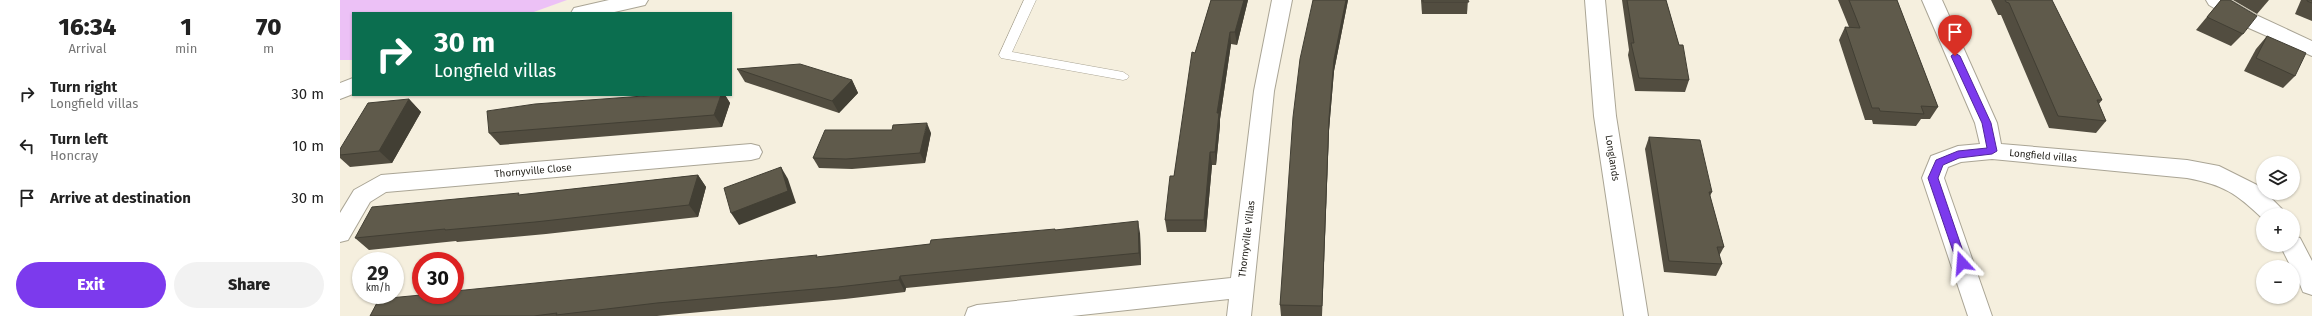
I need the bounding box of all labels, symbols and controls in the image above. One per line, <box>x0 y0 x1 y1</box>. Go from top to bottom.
text: 16:34 <box>59 13 116 41</box>
text: 1 <box>180 13 192 41</box>
text: 70 <box>256 13 281 41</box>
pin <box>1938 15 1972 56</box>
icon: arrive <box>1944 21 1966 43</box>
text: 30 m <box>434 26 495 59</box>
icon: right <box>368 28 420 80</box>
text: Arrival <box>68 41 107 56</box>
text: min <box>175 41 197 56</box>
text: m <box>263 41 274 56</box>
text: Longfield villas <box>434 60 556 82</box>
text: Turn right <box>50 78 117 96</box>
icon: right <box>16 83 38 105</box>
text: 30 m <box>291 85 324 103</box>
text: Longfield villas <box>50 96 138 111</box>
text: Turn left <box>50 130 108 148</box>
street label: Longlands <box>1602 134 1622 182</box>
icon: left <box>16 135 38 157</box>
text: 10 m <box>292 137 324 155</box>
street label: Longfield villas <box>2009 147 2078 165</box>
text: Honcray <box>50 148 98 163</box>
map controls <box>2256 156 2300 304</box>
button: layers <box>2256 156 2300 200</box>
street label: Thornyville Close <box>494 162 572 180</box>
icon: arrive <box>16 187 38 209</box>
text: Arrive at destination <box>50 189 191 207</box>
text: 30 m <box>291 189 324 207</box>
street label: Thornyville Villas <box>1236 200 1258 278</box>
button: + <box>2256 208 2300 252</box>
position arrow <box>1941 242 1983 284</box>
speed limit sign: 30 <box>412 252 464 304</box>
button: − <box>2256 260 2300 304</box>
text: 29 <box>367 261 389 285</box>
button: Exit <box>16 262 166 308</box>
button: Share <box>174 262 324 308</box>
text: km/h <box>366 282 390 294</box>

